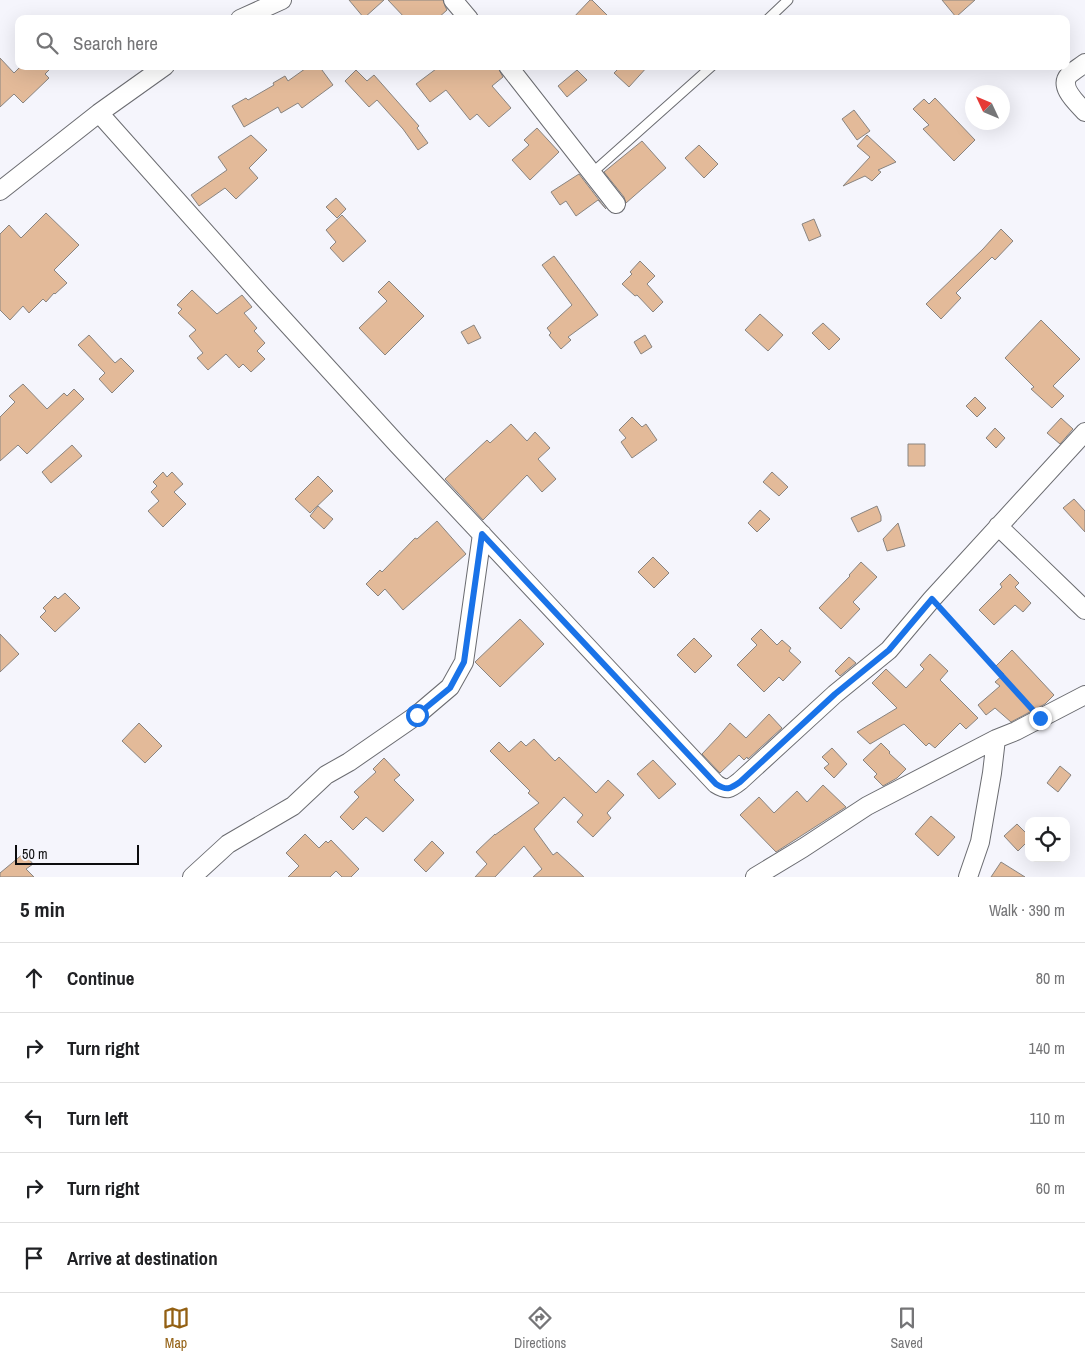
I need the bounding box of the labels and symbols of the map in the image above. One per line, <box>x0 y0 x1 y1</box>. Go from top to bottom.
north arrow <box>965 85 1010 130</box>
route start <box>406 704 429 727</box>
route end <box>1029 707 1052 730</box>
scale bar <box>15 842 139 865</box>

